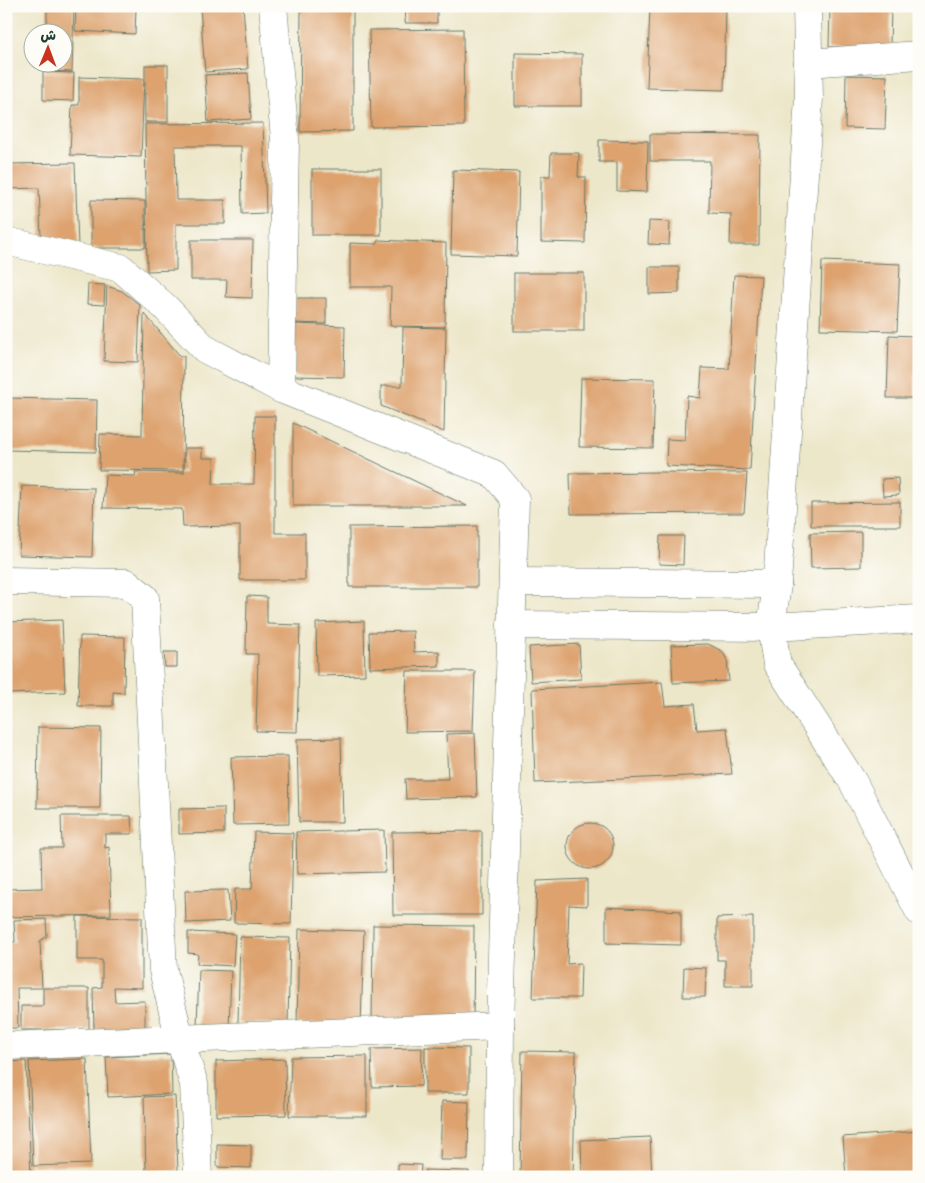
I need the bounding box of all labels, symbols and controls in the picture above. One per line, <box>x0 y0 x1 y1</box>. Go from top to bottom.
north arrow <box>22 22 72 72</box>
text: ش <box>40 26 56 47</box>

